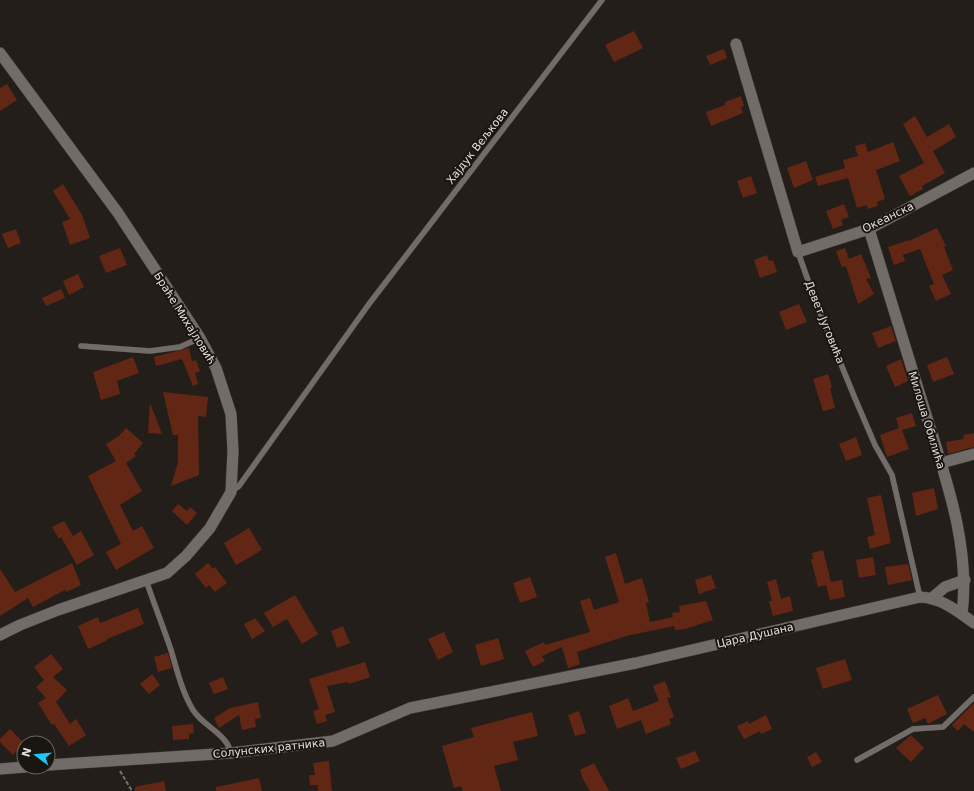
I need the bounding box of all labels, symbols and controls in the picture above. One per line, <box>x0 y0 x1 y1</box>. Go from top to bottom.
street label: Хајдук Вељкова <box>444 106 511 187</box>
street label: Океанска <box>860 199 916 235</box>
street label: Браће Михајловић <box>151 270 218 367</box>
street label: Девет Југовића <box>802 279 847 366</box>
street label: Милоша Обилића <box>905 370 948 471</box>
street label: Цара Душана <box>715 620 795 651</box>
north arrow <box>16 735 56 775</box>
street label: Солунских ратника <box>212 736 326 761</box>
text: N <box>19 746 34 759</box>

